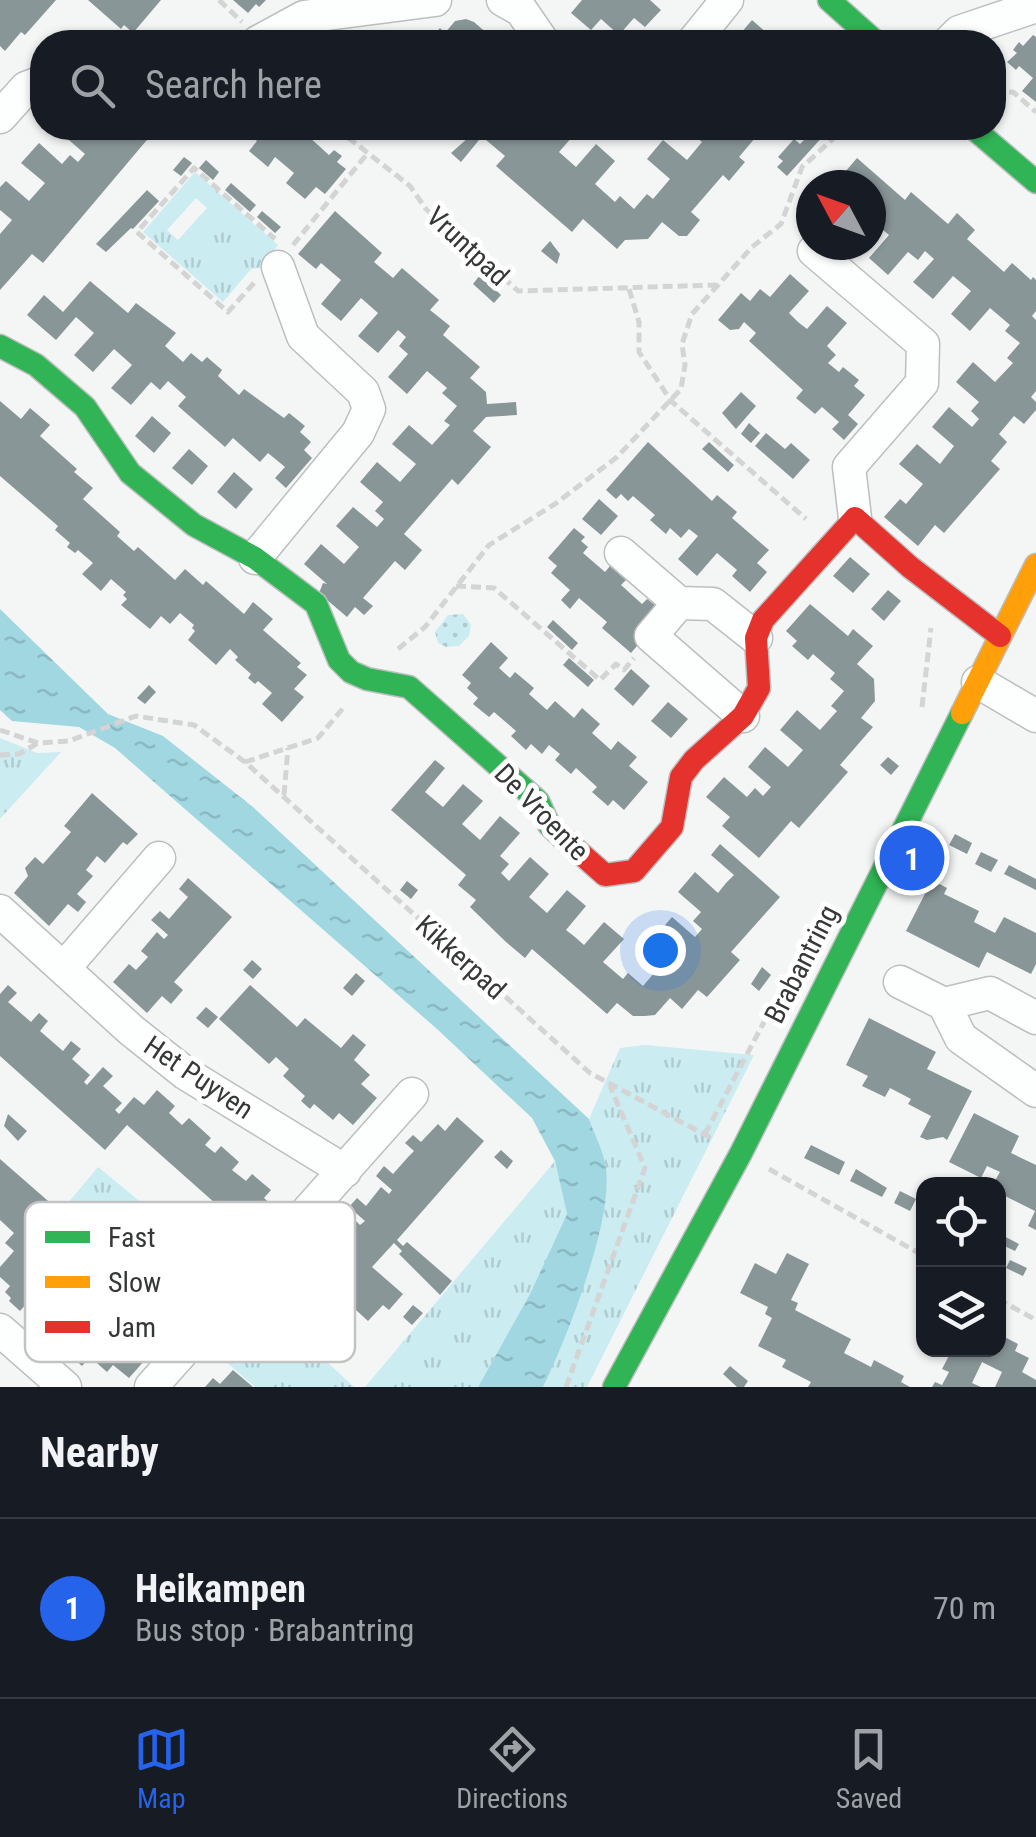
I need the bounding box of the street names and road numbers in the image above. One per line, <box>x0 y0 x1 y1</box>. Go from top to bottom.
street label: Vruntpad <box>420 200 516 293</box>
street label: De Vroente <box>488 757 596 867</box>
street label: Brabantring <box>758 900 845 1029</box>
street label: Kikkerpad <box>409 908 512 1006</box>
street label: Het Puyven <box>138 1029 260 1126</box>

